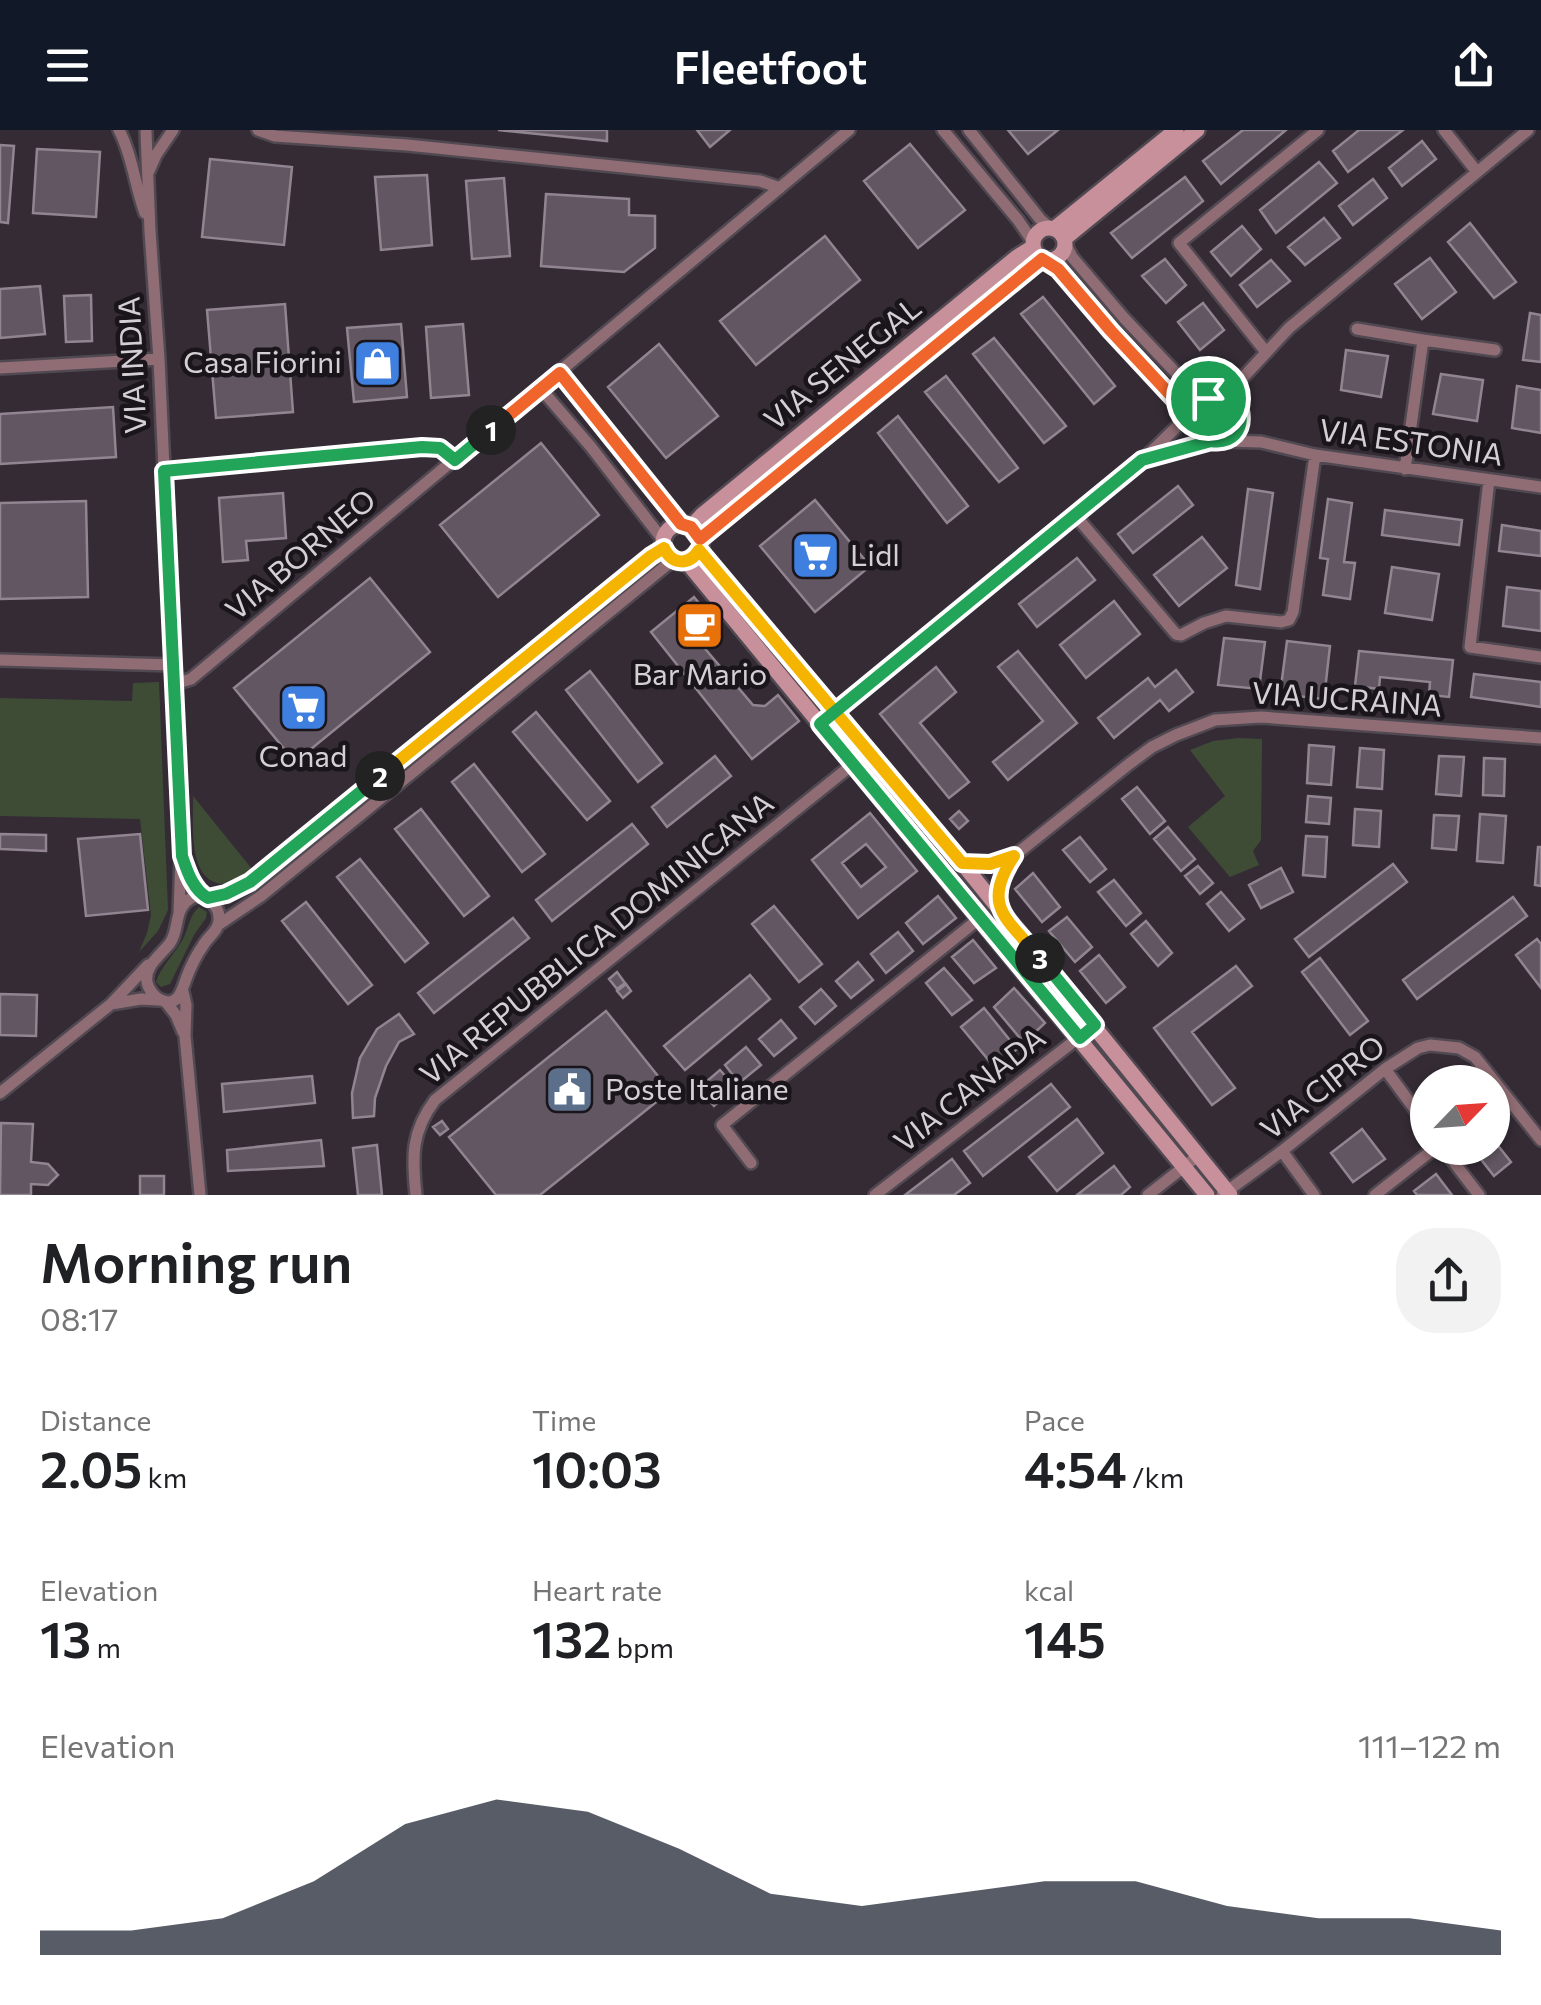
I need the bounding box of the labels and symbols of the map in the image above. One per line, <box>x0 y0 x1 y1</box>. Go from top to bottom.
street label: VIA SENEGAL <box>756 288 927 437</box>
street label: VIA INDIA <box>108 295 153 435</box>
shop icon: Casa Fiorini <box>351 337 403 389</box>
place label: Casa Fiorini <box>183 342 342 379</box>
pin <box>1166 356 1251 441</box>
pin: 1 <box>466 405 516 455</box>
street label: VIA ESTONIA <box>1317 409 1505 472</box>
street label: VIA BORNEO <box>217 480 382 627</box>
supermarket icon: Lidl <box>789 530 841 582</box>
place label: Lidl <box>850 535 900 572</box>
cafe icon: Bar Mario <box>674 600 726 652</box>
place label: Bar Mario <box>633 654 767 691</box>
street label: VIA UCRAINA <box>1251 672 1443 723</box>
supermarket icon: Conad <box>277 682 329 734</box>
place label: Conad <box>259 736 347 773</box>
pin: 2 <box>355 751 405 801</box>
street label: VIA REPUBBLICA DOMINICANA <box>411 783 780 1091</box>
pin: 3 <box>1015 933 1065 983</box>
street label: VIA CANADA <box>885 1017 1052 1159</box>
street label: VIA CIPRO <box>1252 1026 1391 1146</box>
public building icon: Poste Italiane <box>544 1064 596 1116</box>
north arrow <box>1410 1065 1510 1165</box>
place label: Poste Italiane <box>605 1069 789 1106</box>

